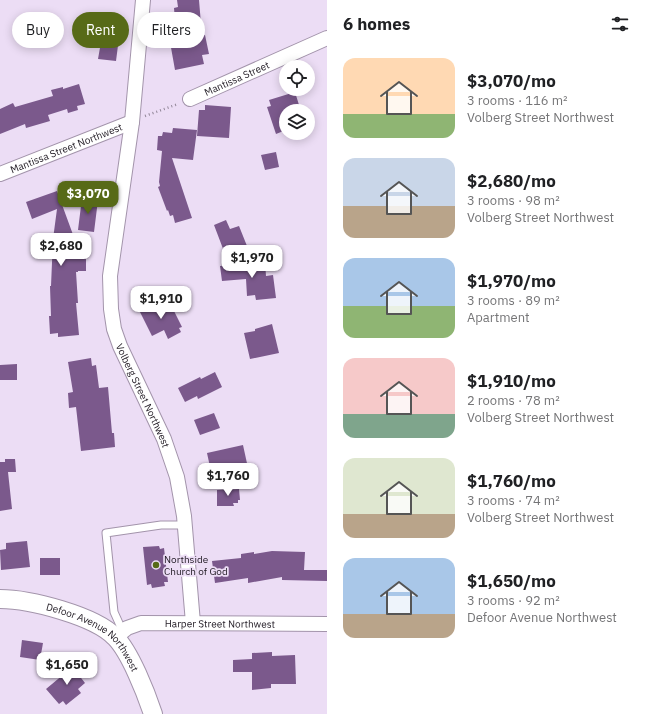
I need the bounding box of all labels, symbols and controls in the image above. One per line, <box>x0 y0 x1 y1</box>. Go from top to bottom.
chip: Buy <box>12 12 64 48</box>
chip: Rent <box>72 12 129 48</box>
chip: Filters <box>137 12 205 48</box>
text: 6 homes <box>343 13 410 35</box>
icon: filters <box>609 13 631 35</box>
street label: Mantissa Street <box>202 58 272 99</box>
map controls <box>279 60 315 140</box>
button: locate <box>279 60 315 96</box>
text: $3,070/mo <box>467 70 556 92</box>
icon: home <box>375 74 423 122</box>
text: 3 rooms · 116 m² <box>467 92 568 109</box>
button: layers <box>279 104 315 140</box>
text: Volberg Street Northwest <box>467 109 614 126</box>
street label: Mantissa Street Northwest <box>8 120 125 176</box>
text: $2,680/mo <box>467 170 556 192</box>
icon: home <box>375 174 423 222</box>
pin: $3,070 <box>55 181 121 215</box>
text: $3,070 <box>66 185 110 202</box>
text: 3 rooms · 98 m² <box>467 192 560 209</box>
text: Volberg Street Northwest <box>467 209 614 226</box>
pin: $2,680 <box>28 233 94 267</box>
text: $2,680 <box>39 237 83 254</box>
pin: $1,970 <box>219 245 285 279</box>
text: $1,970 <box>230 249 274 266</box>
text: $1,970/mo <box>467 270 556 292</box>
icon: home <box>375 274 423 322</box>
pin: $1,910 <box>128 286 194 320</box>
text: $1,910 <box>139 290 183 307</box>
text: 3 rooms · 89 m² <box>467 292 560 309</box>
text: Apartment <box>467 309 530 326</box>
street label: Volberg Street Northwest <box>113 342 173 450</box>
text: $1,910/mo <box>467 370 556 392</box>
icon: home <box>375 374 423 422</box>
text: 2 rooms · 78 m² <box>467 392 560 409</box>
text: Volberg Street Northwest <box>467 409 614 426</box>
pin: $1,760 <box>195 463 261 497</box>
text: $1,760 <box>206 467 250 484</box>
text: $1,760/mo <box>467 470 556 492</box>
icon: home <box>375 474 423 522</box>
text: 3 rooms · 74 m² <box>467 492 560 509</box>
text: Volberg Street Northwest <box>467 509 614 526</box>
place label: Northside Church of God <box>164 553 228 578</box>
marker: Northside Church of God <box>151 560 161 570</box>
text: $1,650/mo <box>467 570 556 592</box>
icon: home <box>375 574 423 622</box>
text: 3 rooms · 92 m² <box>467 592 560 609</box>
street label: Defoor Avenue Northwest <box>45 600 141 674</box>
text: Defoor Avenue Northwest <box>467 609 617 626</box>
street label: Harper Street Northwest <box>165 617 276 631</box>
pin: $1,650 <box>34 652 100 686</box>
text: $1,650 <box>45 656 89 673</box>

